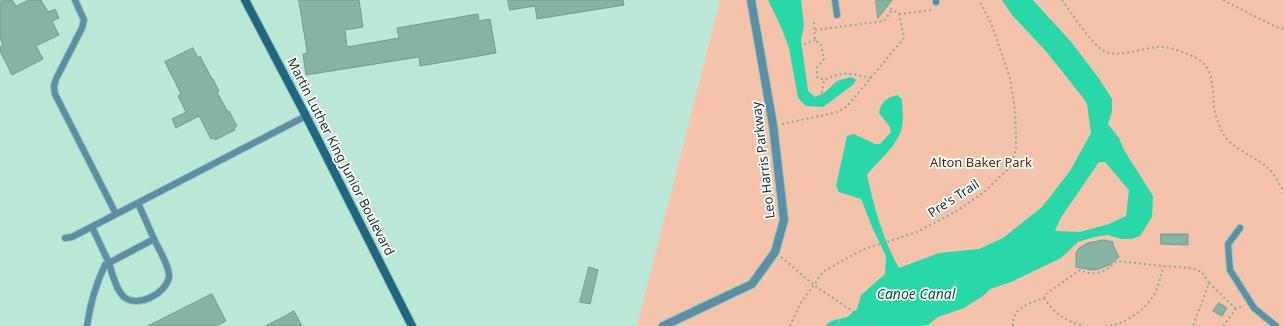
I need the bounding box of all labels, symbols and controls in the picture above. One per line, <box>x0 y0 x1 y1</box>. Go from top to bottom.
street label: Martin Luther King Junior Boulevard <box>283 56 397 258</box>
street label: Leo Harris Parkway <box>749 101 779 219</box>
park label: Alton Baker Park <box>930 155 1032 171</box>
street label: Pre's Trail <box>925 177 983 221</box>
water label: Canoe Canal <box>877 287 955 303</box>

